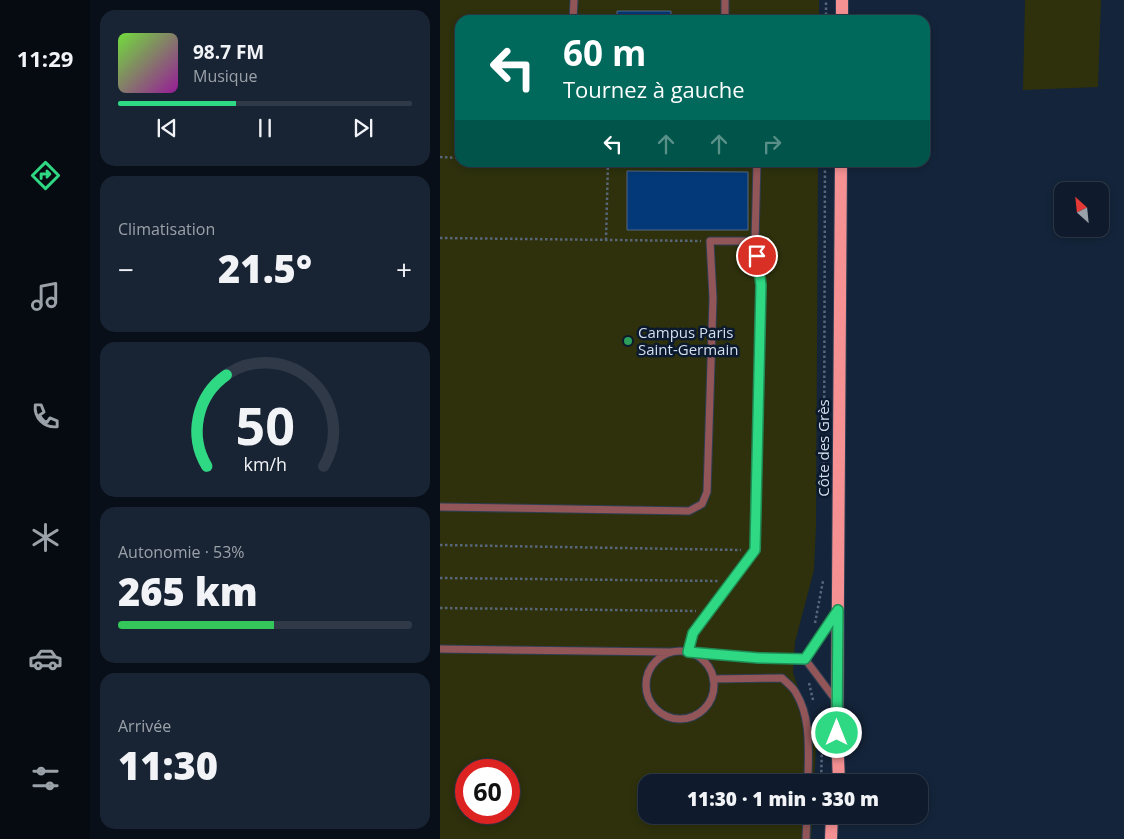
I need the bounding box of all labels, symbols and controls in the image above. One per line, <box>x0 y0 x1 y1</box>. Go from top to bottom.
text: 60 m <box>563 29 646 76</box>
icon: left <box>480 35 545 100</box>
text: 98.7 FM <box>193 39 264 65</box>
text: 11:29 <box>17 43 73 73</box>
text: Musique <box>193 65 257 87</box>
text: Tournez à gauche <box>563 74 745 104</box>
icon: previous <box>153 114 181 142</box>
icon: pause <box>251 114 279 142</box>
icon: next <box>349 114 377 142</box>
icon: left <box>599 130 627 158</box>
icon: ahead <box>652 130 680 158</box>
icon: ahead <box>705 130 733 158</box>
icon: right <box>758 130 786 158</box>
icon: directions <box>28 158 63 193</box>
north arrow <box>1054 182 1109 238</box>
map controls <box>1054 182 1109 237</box>
text: Climatisation <box>118 218 215 240</box>
pin <box>736 235 778 277</box>
text: 21.5° <box>218 242 312 294</box>
icon: arrive <box>743 242 771 270</box>
text: − <box>118 250 134 288</box>
text: + <box>396 250 412 288</box>
icon: music <box>28 279 63 314</box>
place label: Campus Paris Saint-Germain <box>638 322 738 359</box>
marker: Campus Paris Saint-Germain <box>622 335 634 347</box>
text: 50 <box>235 389 295 460</box>
icon: phone <box>28 399 63 434</box>
street label: Côte des Grès <box>813 399 833 497</box>
text: km/h <box>243 452 287 476</box>
icon: climate <box>28 520 63 555</box>
text: Autonomie · 53% <box>118 541 245 563</box>
text: 265 km <box>118 565 258 617</box>
icon: car <box>28 641 63 676</box>
position arrow <box>810 706 862 758</box>
text: Arrivée <box>118 715 171 737</box>
text: 11:30 <box>118 739 218 791</box>
speed limit sign: 60 <box>455 759 520 824</box>
icon: filters <box>28 761 63 796</box>
text: 11:30 · 1 min · 330 m <box>687 786 879 812</box>

